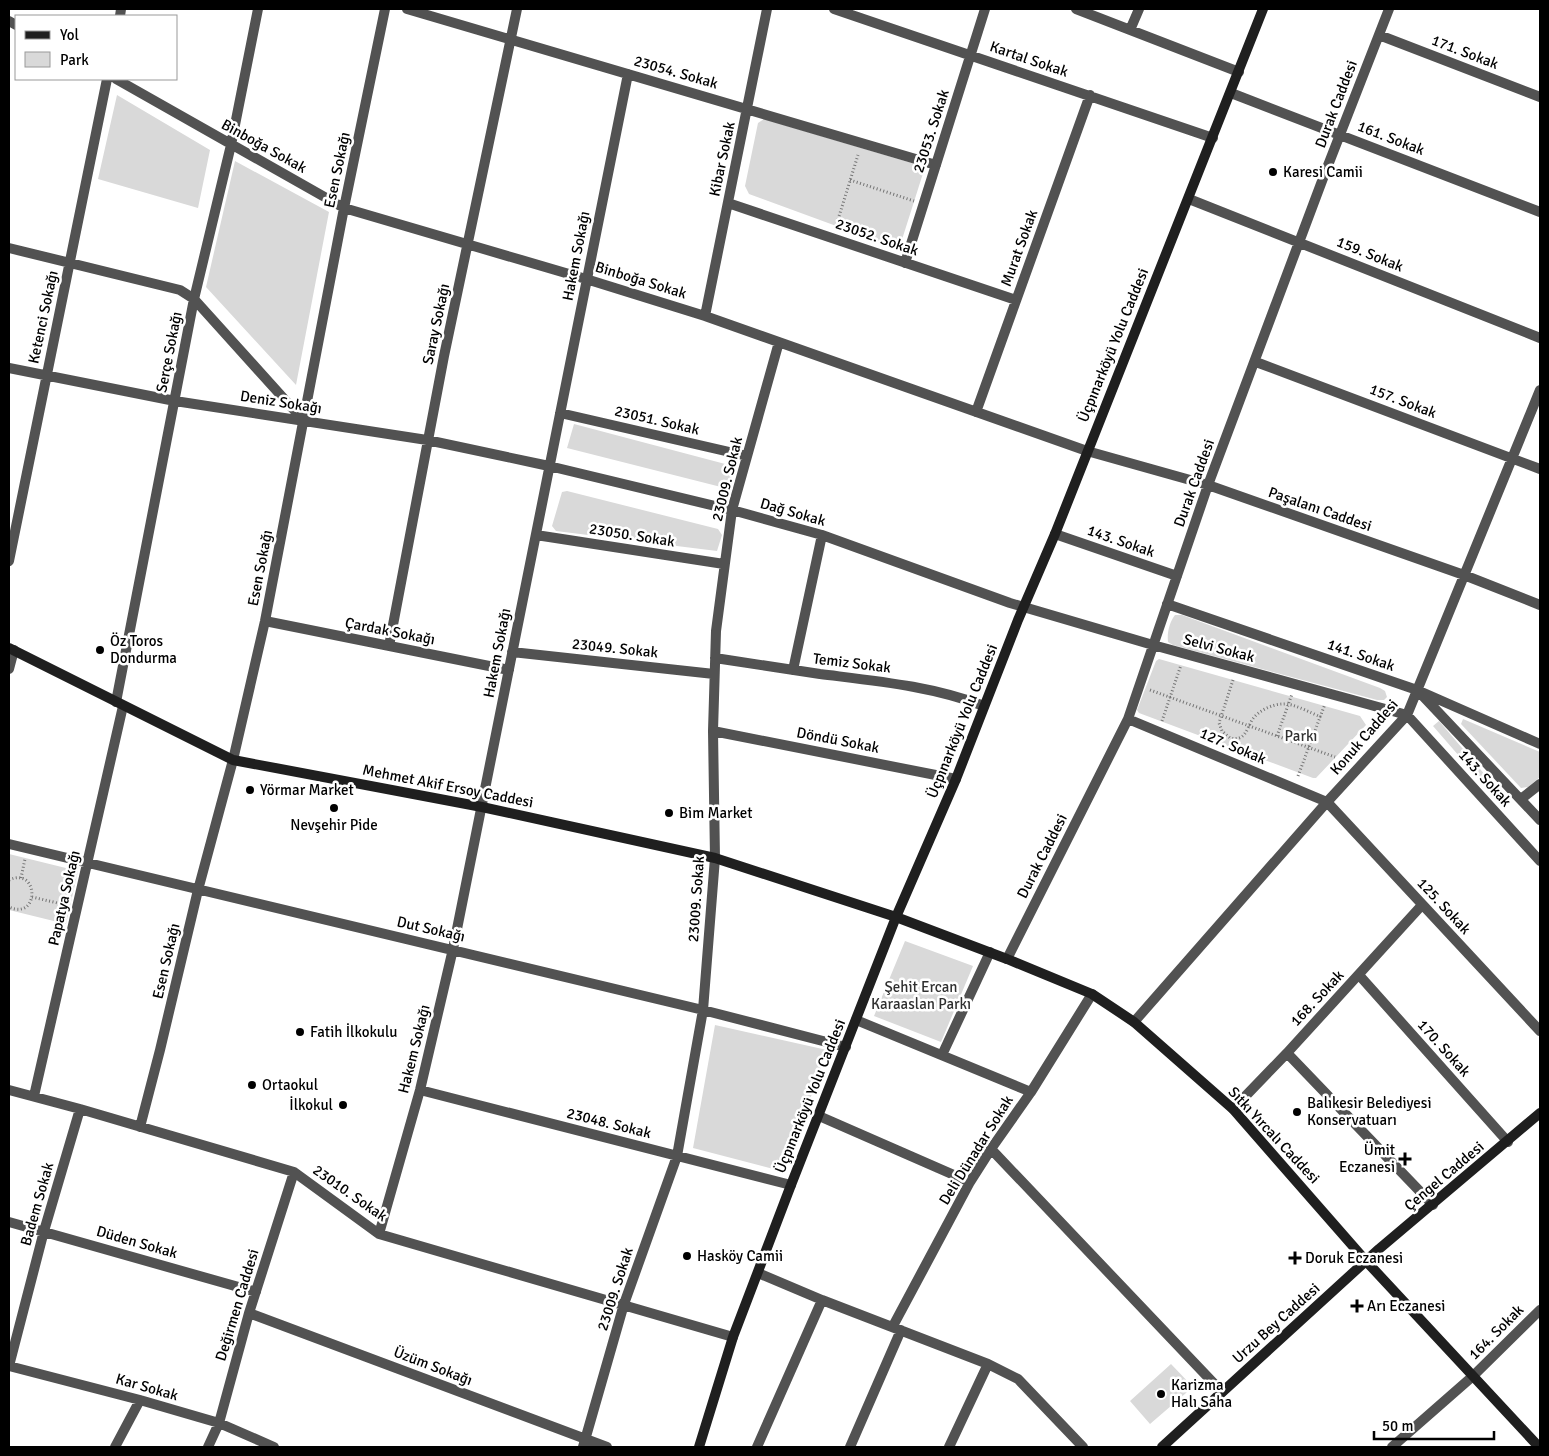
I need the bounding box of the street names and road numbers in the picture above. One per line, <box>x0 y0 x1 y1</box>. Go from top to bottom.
street label: 171. Sokak <box>1429 31 1501 73</box>
street label: Kartal Sokak <box>987 37 1071 81</box>
street label: 23054. Sokak <box>632 51 721 93</box>
street label: Durak Caddesi <box>1311 58 1361 150</box>
street label: 23053. Sokak <box>909 87 953 175</box>
street label: Binboğa Sokak <box>218 115 310 177</box>
street label: 161. Sokak <box>1355 117 1427 159</box>
street label: Kibar Sokak <box>705 119 739 198</box>
street label: Esen Sokağı <box>320 130 354 210</box>
street label: Murat Sokak <box>997 207 1041 289</box>
street label: Hakem Sokağı <box>558 210 594 302</box>
street label: 23052. Sokak <box>833 214 921 260</box>
street label: 159. Sokak <box>1334 232 1406 276</box>
street label: Binboğa Sokak <box>593 258 689 303</box>
street label: Üçpınarköyü Yolu Caddesi <box>1074 265 1152 425</box>
street label: Ketenci Sokağı <box>24 269 62 365</box>
street label: Saray Sokağı <box>419 282 453 366</box>
street label: Serçe Sokağı <box>152 310 186 394</box>
street label: 157. Sokak <box>1367 380 1439 422</box>
street label: Deniz Sokağı <box>239 387 323 417</box>
street label: 23051. Sokak <box>613 401 702 439</box>
street label: 23009. Sokak <box>708 434 746 523</box>
street label: Durak Caddesi <box>1170 437 1218 529</box>
street label: Paşalanı Caddesi <box>1266 483 1374 535</box>
street label: Dağ Sokak <box>758 494 828 530</box>
street label: 23050. Sokak <box>588 519 677 551</box>
street label: 143. Sokak <box>1085 521 1158 561</box>
street label: Esen Sokağı <box>244 528 276 608</box>
street label: Hakem Sokağı <box>479 607 515 699</box>
street label: Çardak Sokağı <box>343 613 437 649</box>
street label: Selvi Sokak <box>1181 630 1257 666</box>
street label: 23049. Sokak <box>571 635 659 662</box>
street label: 141. Sokak <box>1325 635 1398 675</box>
street label: Üçpınarköyü Yolu Caddesi <box>923 641 1001 801</box>
street label: Temiz Sokak <box>812 649 892 677</box>
street label: Konuk Caddesi <box>1326 696 1402 778</box>
street label: Döndü Sokak <box>795 723 881 757</box>
street label: 127. Sokak <box>1197 724 1269 768</box>
street label: 143. Sokak <box>1455 746 1516 811</box>
street label: Mehmet Akif Ersoy Caddesi <box>361 761 535 811</box>
street label: Durak Caddesi <box>1013 811 1071 901</box>
street label: Papatya Sokağı <box>44 849 84 947</box>
street label: 23009. Sokak <box>684 855 708 943</box>
street label: 125. Sokak <box>1413 874 1475 938</box>
street label: Dut Sokağı <box>395 912 467 946</box>
street label: Esen Sokağı <box>149 921 183 1001</box>
street label: 168. Sokak <box>1286 966 1348 1030</box>
street label: Hakem Sokağı <box>394 1003 434 1095</box>
street label: Üçpınarköyü Yolu Caddesi <box>771 1016 849 1176</box>
street label: 170. Sokak <box>1414 1016 1475 1081</box>
street label: Sıtkı Yırcalı Caddesi <box>1225 1083 1323 1187</box>
street label: Deli Dünadar Sokak <box>935 1092 1017 1208</box>
street label: 23048. Sokak <box>565 1104 654 1142</box>
street label: Çengel Caddesi <box>1401 1137 1487 1215</box>
street label: Badem Sokak <box>16 1160 58 1248</box>
street label: 23010. Sokak <box>309 1161 391 1225</box>
street label: Düden Sokak <box>94 1222 180 1262</box>
street label: 23009. Sokak <box>593 1245 637 1333</box>
street label: Değirmen Caddesi <box>211 1247 263 1363</box>
street label: Urzu Bey Caddesi <box>1229 1279 1323 1367</box>
street label: 164. Sokak <box>1465 1300 1528 1363</box>
street label: Üzüm Sokağı <box>391 1343 475 1389</box>
street label: Kar Sokak <box>114 1370 181 1405</box>

